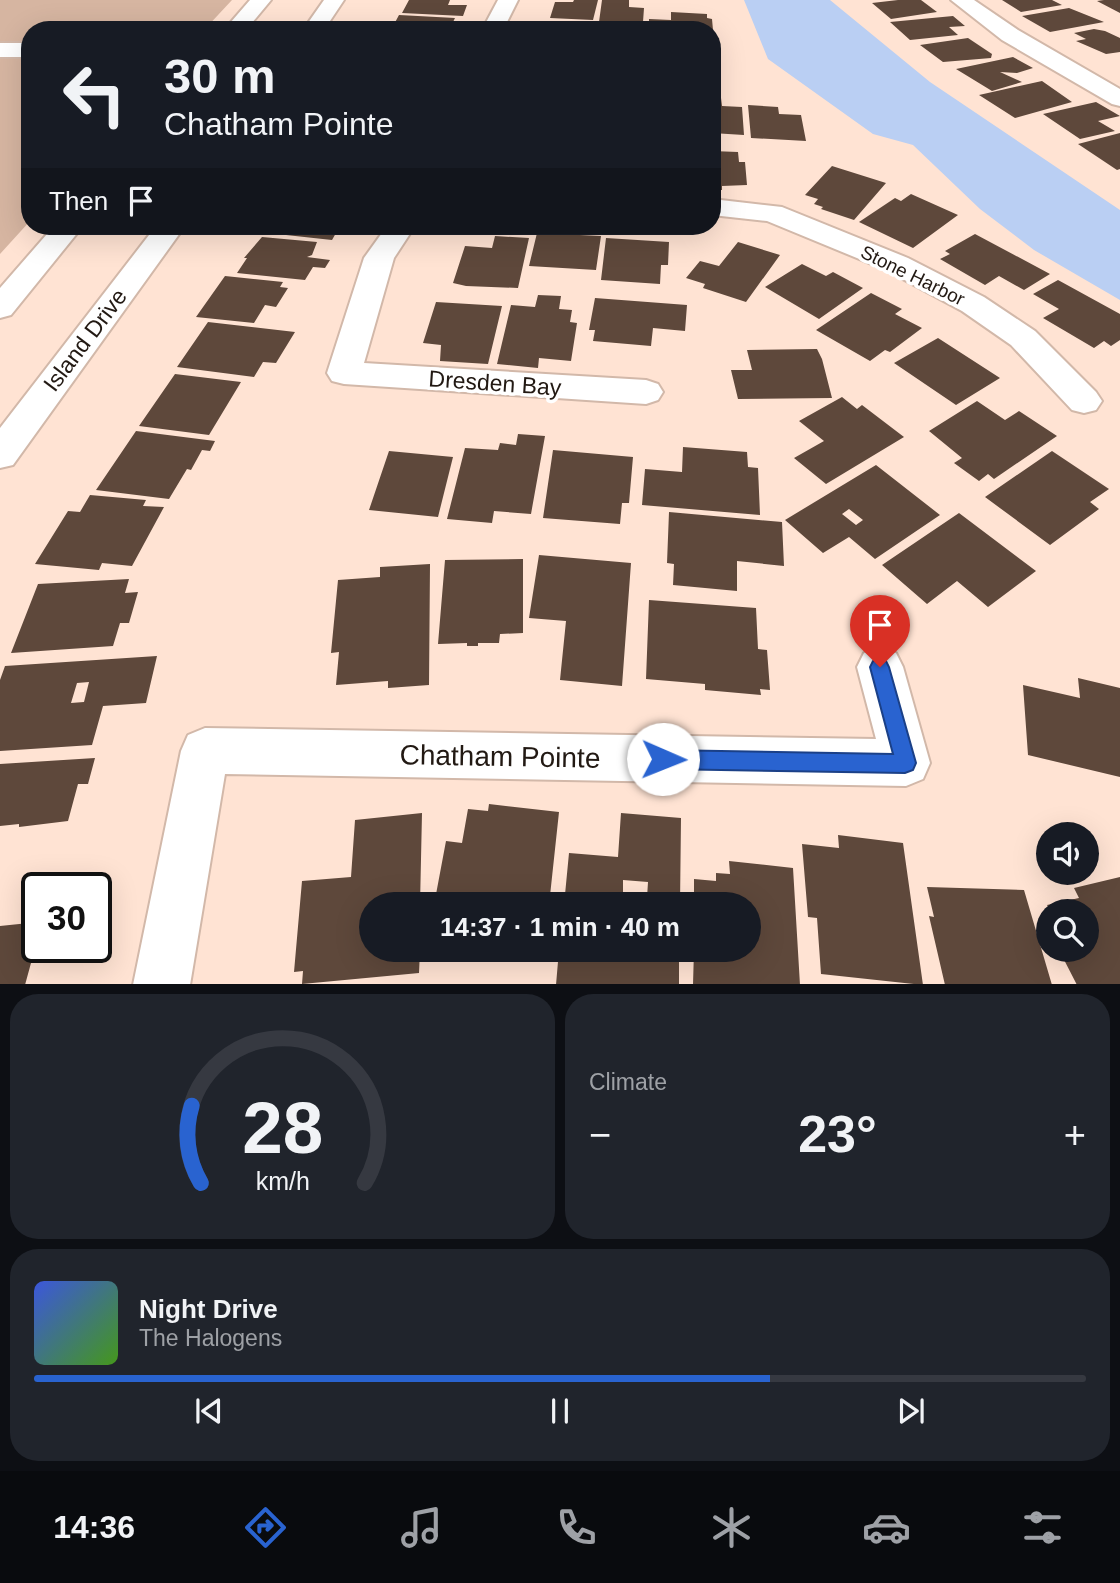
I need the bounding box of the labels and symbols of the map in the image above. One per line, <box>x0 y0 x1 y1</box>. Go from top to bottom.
street label: Stone Harbor <box>857 241 969 310</box>
street label: Island Drive <box>38 284 132 396</box>
street label: Dresden Bay <box>428 365 563 401</box>
pin <box>850 595 910 667</box>
position arrow <box>626 722 700 796</box>
street label: Chatham Pointe <box>399 739 601 774</box>
speed limit sign: 30 <box>21 872 112 963</box>

